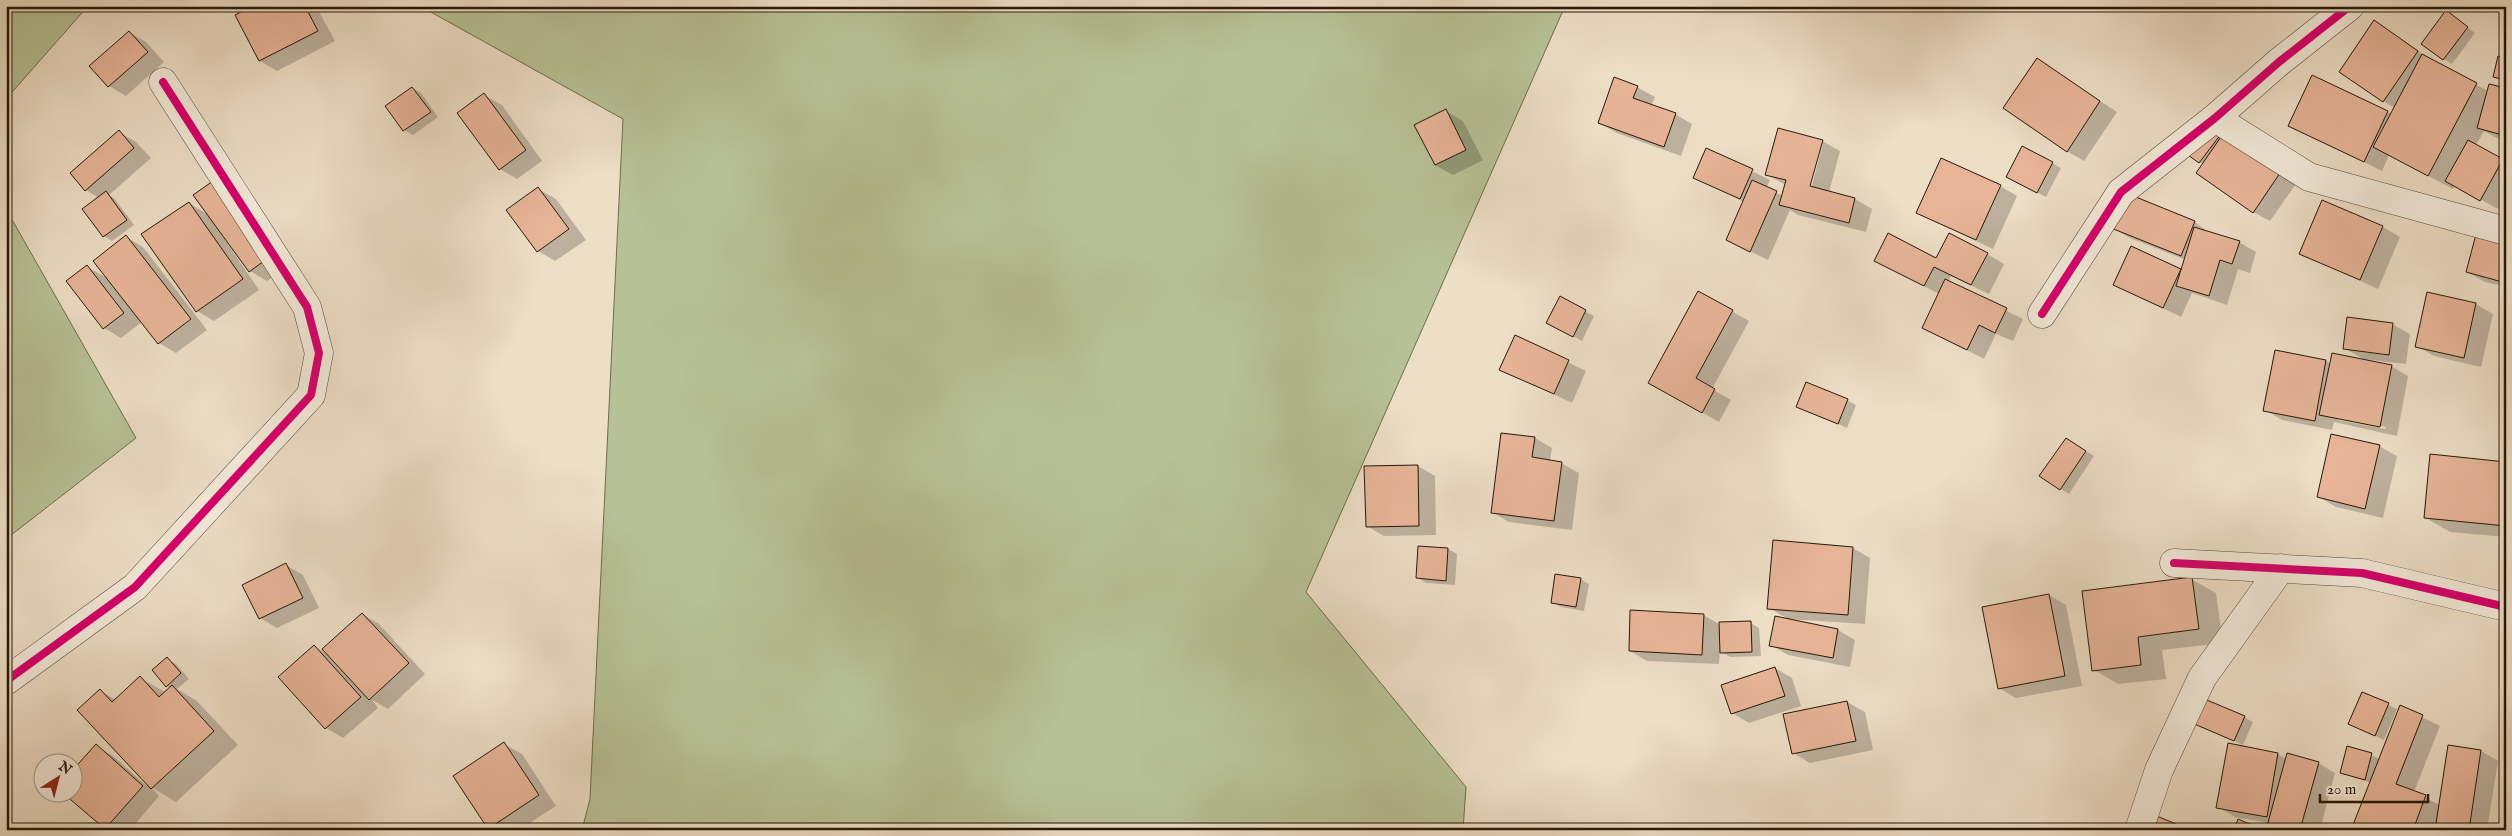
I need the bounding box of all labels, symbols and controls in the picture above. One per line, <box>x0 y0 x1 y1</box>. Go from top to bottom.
north arrow <box>32 754 82 804</box>
text: N <box>54 757 75 779</box>
scale bar <box>2320 771 2427 803</box>
text: 20 m <box>2327 780 2357 799</box>

